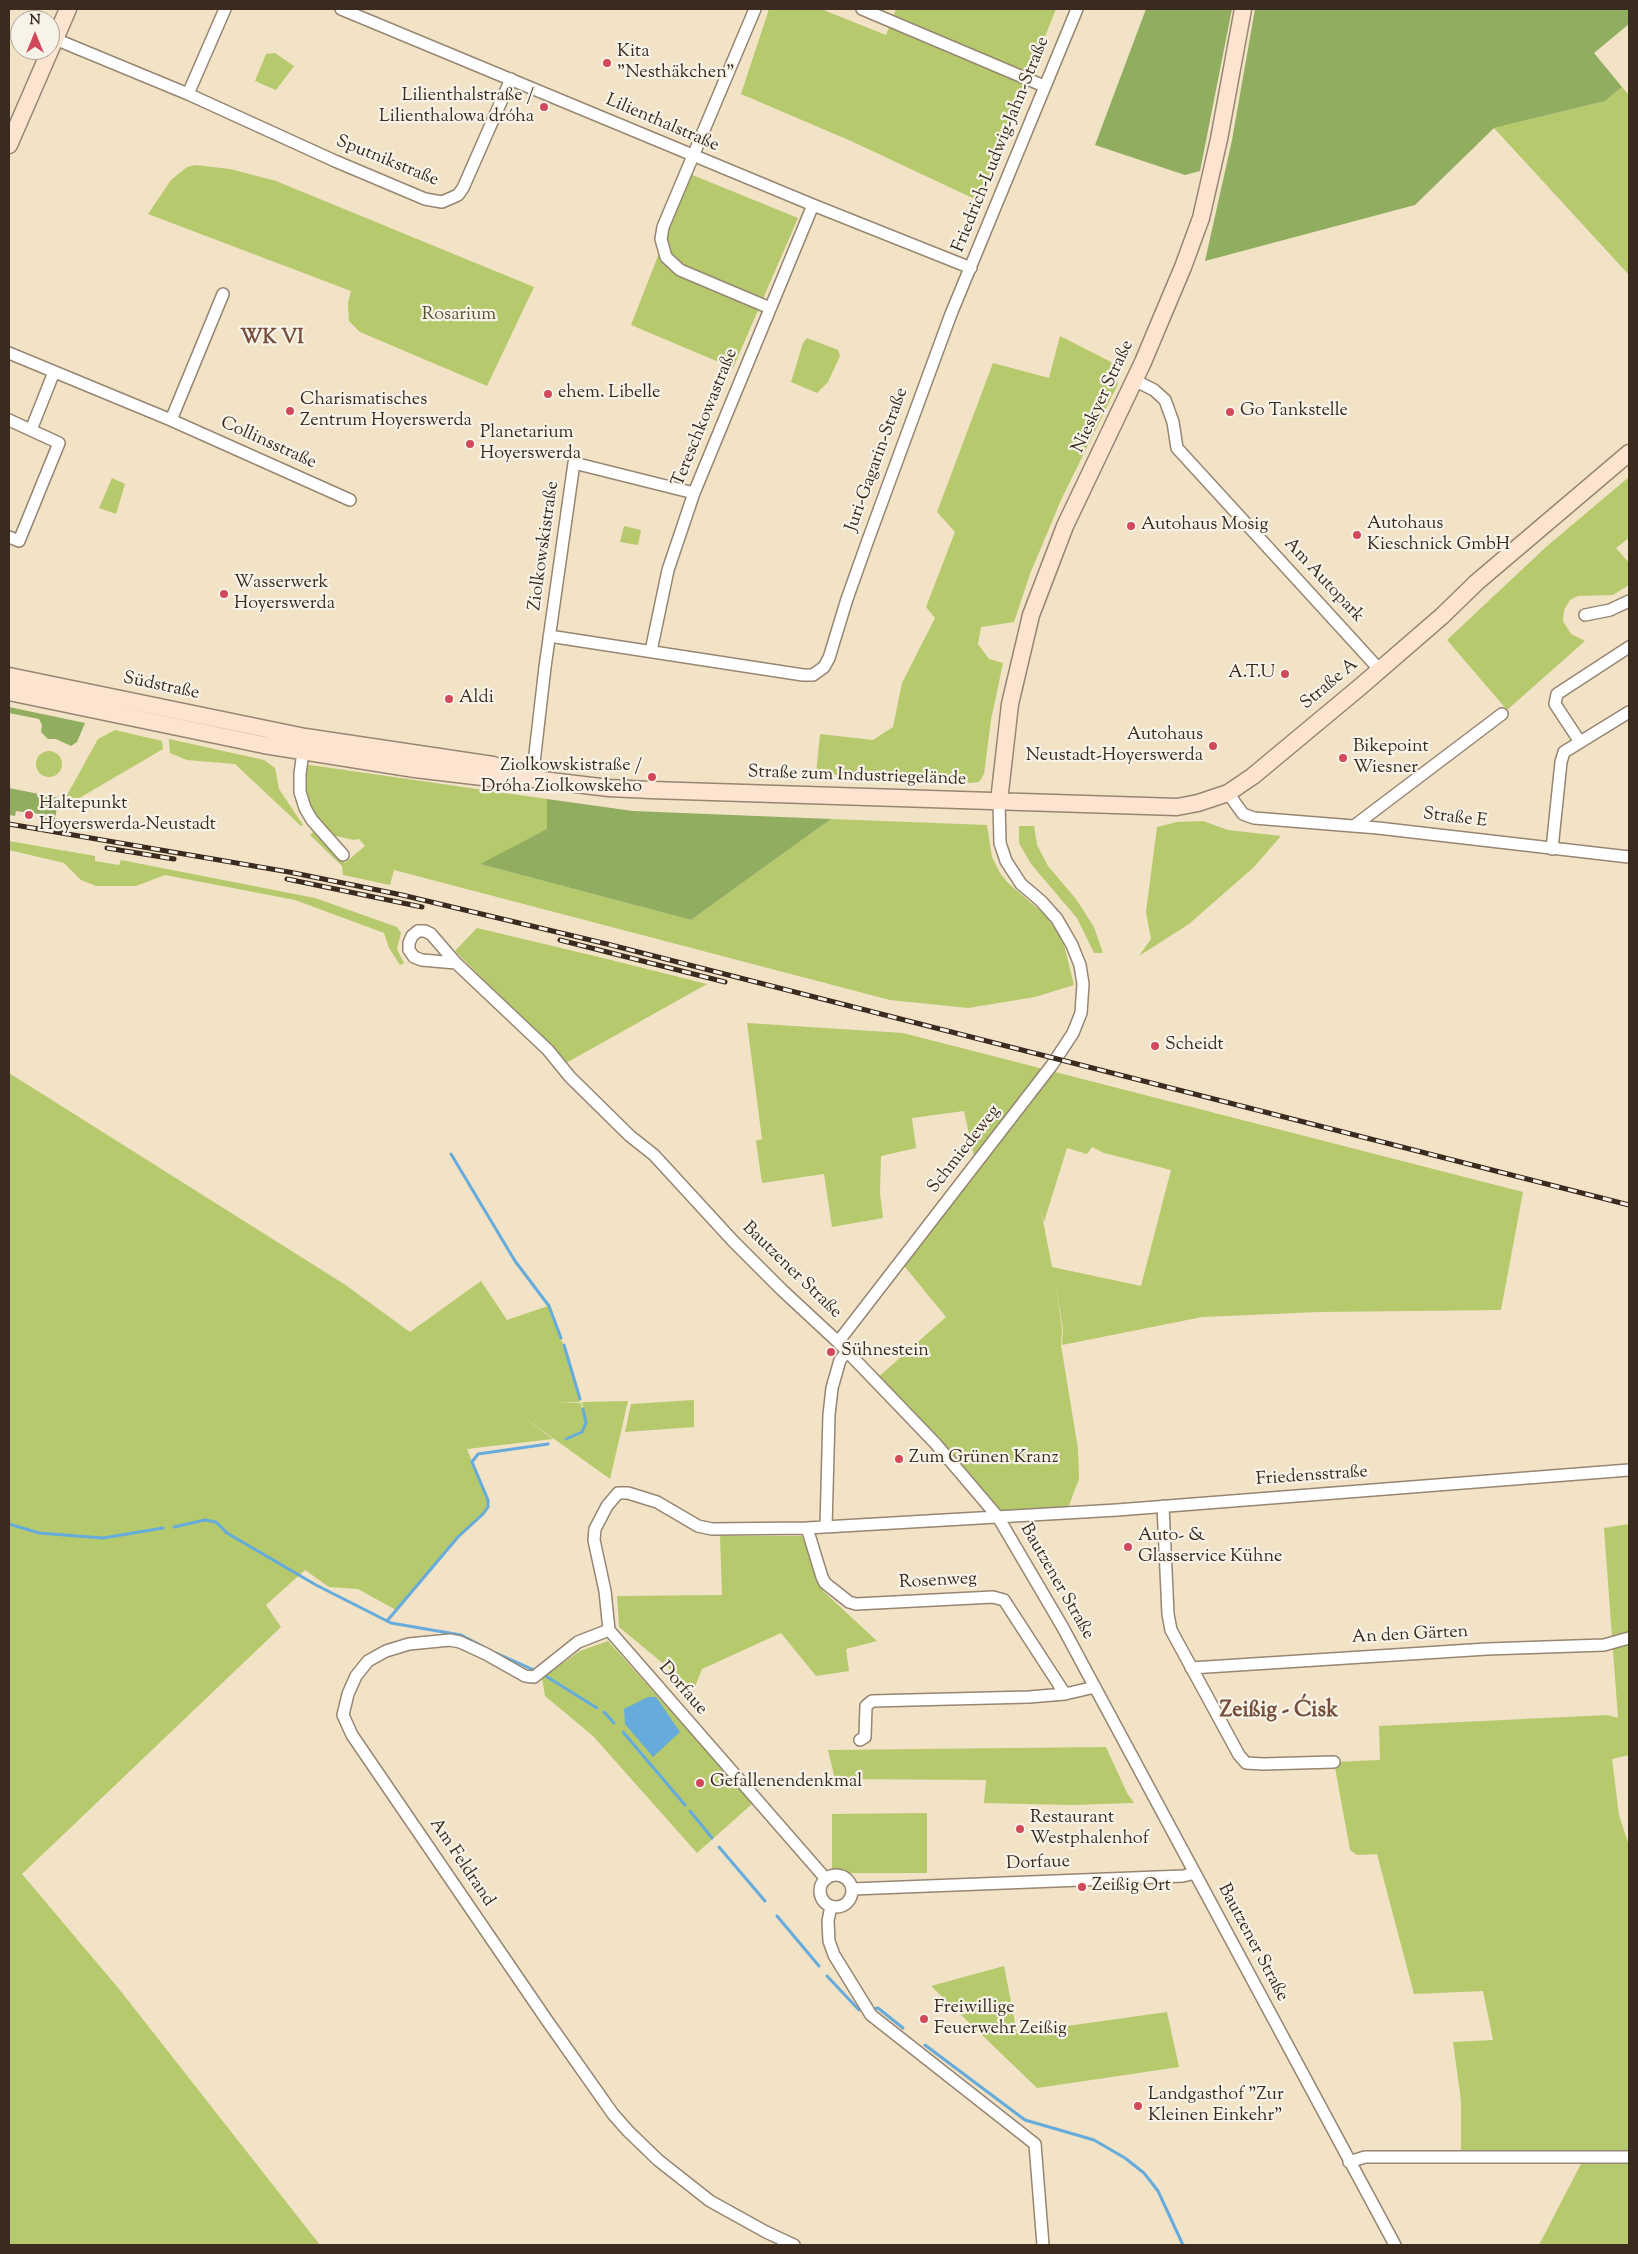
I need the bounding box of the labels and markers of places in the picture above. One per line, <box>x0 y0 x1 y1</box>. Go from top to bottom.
place label: Kita "Nesthäkchen" <box>617 42 735 84</box>
marker: Kita "Nesthäkchen" <box>601 57 613 69</box>
place label: Lilienthalstraße / Lilienthalowa dróha <box>379 86 534 128</box>
marker: Lilienthalstraße / Lilienthalowa dróha <box>538 101 550 113</box>
place label: ehem. Libelle <box>558 383 661 405</box>
marker: ehem. Libelle <box>542 388 554 400</box>
place label: Charismatisches Zentrum Hoyerswerda <box>300 390 472 432</box>
place label: Go Tankstelle <box>1240 401 1348 423</box>
marker: Charismatisches Zentrum Hoyerswerda <box>284 405 296 417</box>
marker: Go Tankstelle <box>1224 406 1236 418</box>
place label: Planetarium Hoyerswerda <box>480 423 581 466</box>
marker: Planetarium Hoyerswerda <box>464 438 476 450</box>
place label: Autohaus Kieschnick GmbH <box>1367 514 1510 556</box>
place label: Autohaus Mosig <box>1141 515 1268 537</box>
marker: Autohaus Mosig <box>1125 520 1137 532</box>
marker: Autohaus Kieschnick GmbH <box>1351 529 1363 541</box>
place label: Wasserwerk Hoyerswerda <box>234 573 335 616</box>
marker: Wasserwerk Hoyerswerda <box>218 588 230 600</box>
place label: A.T.U <box>1228 663 1275 685</box>
marker: A.T.U <box>1279 668 1291 680</box>
place label: Aldi <box>459 688 494 710</box>
marker: Aldi <box>443 693 455 705</box>
place label: Autohaus Neustadt-Hoyerswerda <box>1026 725 1203 768</box>
place label: Bikepoint Wiesner <box>1353 737 1429 780</box>
marker: Autohaus Neustadt-Hoyerswerda <box>1207 740 1219 752</box>
marker: Bikepoint Wiesner <box>1337 752 1349 764</box>
place label: Ziolkowskistraße / Dróha Ziolkowskeho <box>481 756 642 799</box>
marker: Ziolkowskistraße / Dróha Ziolkowskeho <box>646 771 658 783</box>
place label: Haltepunkt Hoyerswerda-Neustadt <box>39 794 216 836</box>
marker: Haltepunkt Hoyerswerda-Neustadt <box>23 809 35 821</box>
place label: Scheidt <box>1165 1035 1224 1057</box>
marker: Scheidt <box>1149 1040 1161 1052</box>
place label: Sühnestein <box>841 1341 929 1363</box>
marker: Sühnestein <box>825 1346 837 1358</box>
place label: Zum Grünen Kranz <box>909 1448 1059 1470</box>
marker: Zum Grünen Kranz <box>893 1453 905 1465</box>
place label: Auto- & Glasservice Kühne <box>1138 1526 1282 1568</box>
marker: Auto- & Glasservice Kühne <box>1122 1541 1134 1553</box>
place label: Gefallenendenkmal <box>710 1772 862 1794</box>
marker: Gefallenendenkmal <box>694 1777 706 1789</box>
place label: Restaurant Westphalenhof <box>1030 1808 1149 1850</box>
marker: Restaurant Westphalenhof <box>1014 1823 1026 1835</box>
place label: Zeißig Ort <box>1092 1876 1171 1898</box>
marker: Zeißig Ort <box>1076 1881 1088 1893</box>
place label: Freiwillige Feuerwehr Zeißig <box>934 1998 1067 2040</box>
marker: Freiwillige Feuerwehr Zeißig <box>918 2013 930 2025</box>
place label: Landgasthof "Zur Kleinen Einkehr" <box>1148 2085 1284 2128</box>
marker: Landgasthof "Zur Kleinen Einkehr" <box>1132 2100 1144 2112</box>

